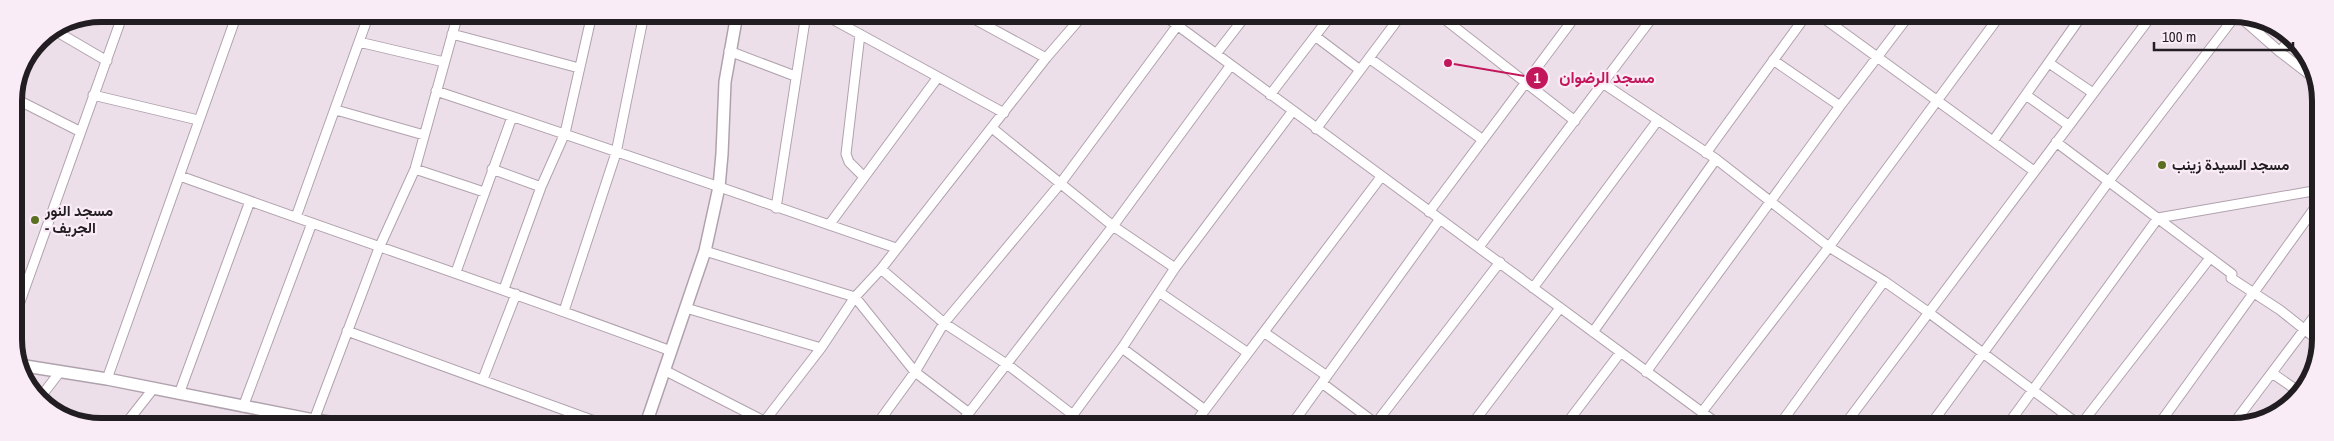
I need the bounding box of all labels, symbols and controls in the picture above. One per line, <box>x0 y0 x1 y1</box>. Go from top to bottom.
scale bar <box>2154 20 2293 52</box>
text: 100 m <box>2162 26 2196 47</box>
callout: مسجد الرضوان <box>1524 62 1665 93</box>
text: مسجد الرضوان <box>1559 66 1655 88</box>
text: 1 <box>1534 67 1541 88</box>
place label: مسجد السيدة زينب <box>2172 154 2289 175</box>
marker: مسجد السيدة زينب <box>2156 159 2168 171</box>
place label: مسجد النور - الجريف <box>44 200 113 238</box>
marker: مسجد النور - الجريف <box>29 214 41 226</box>

